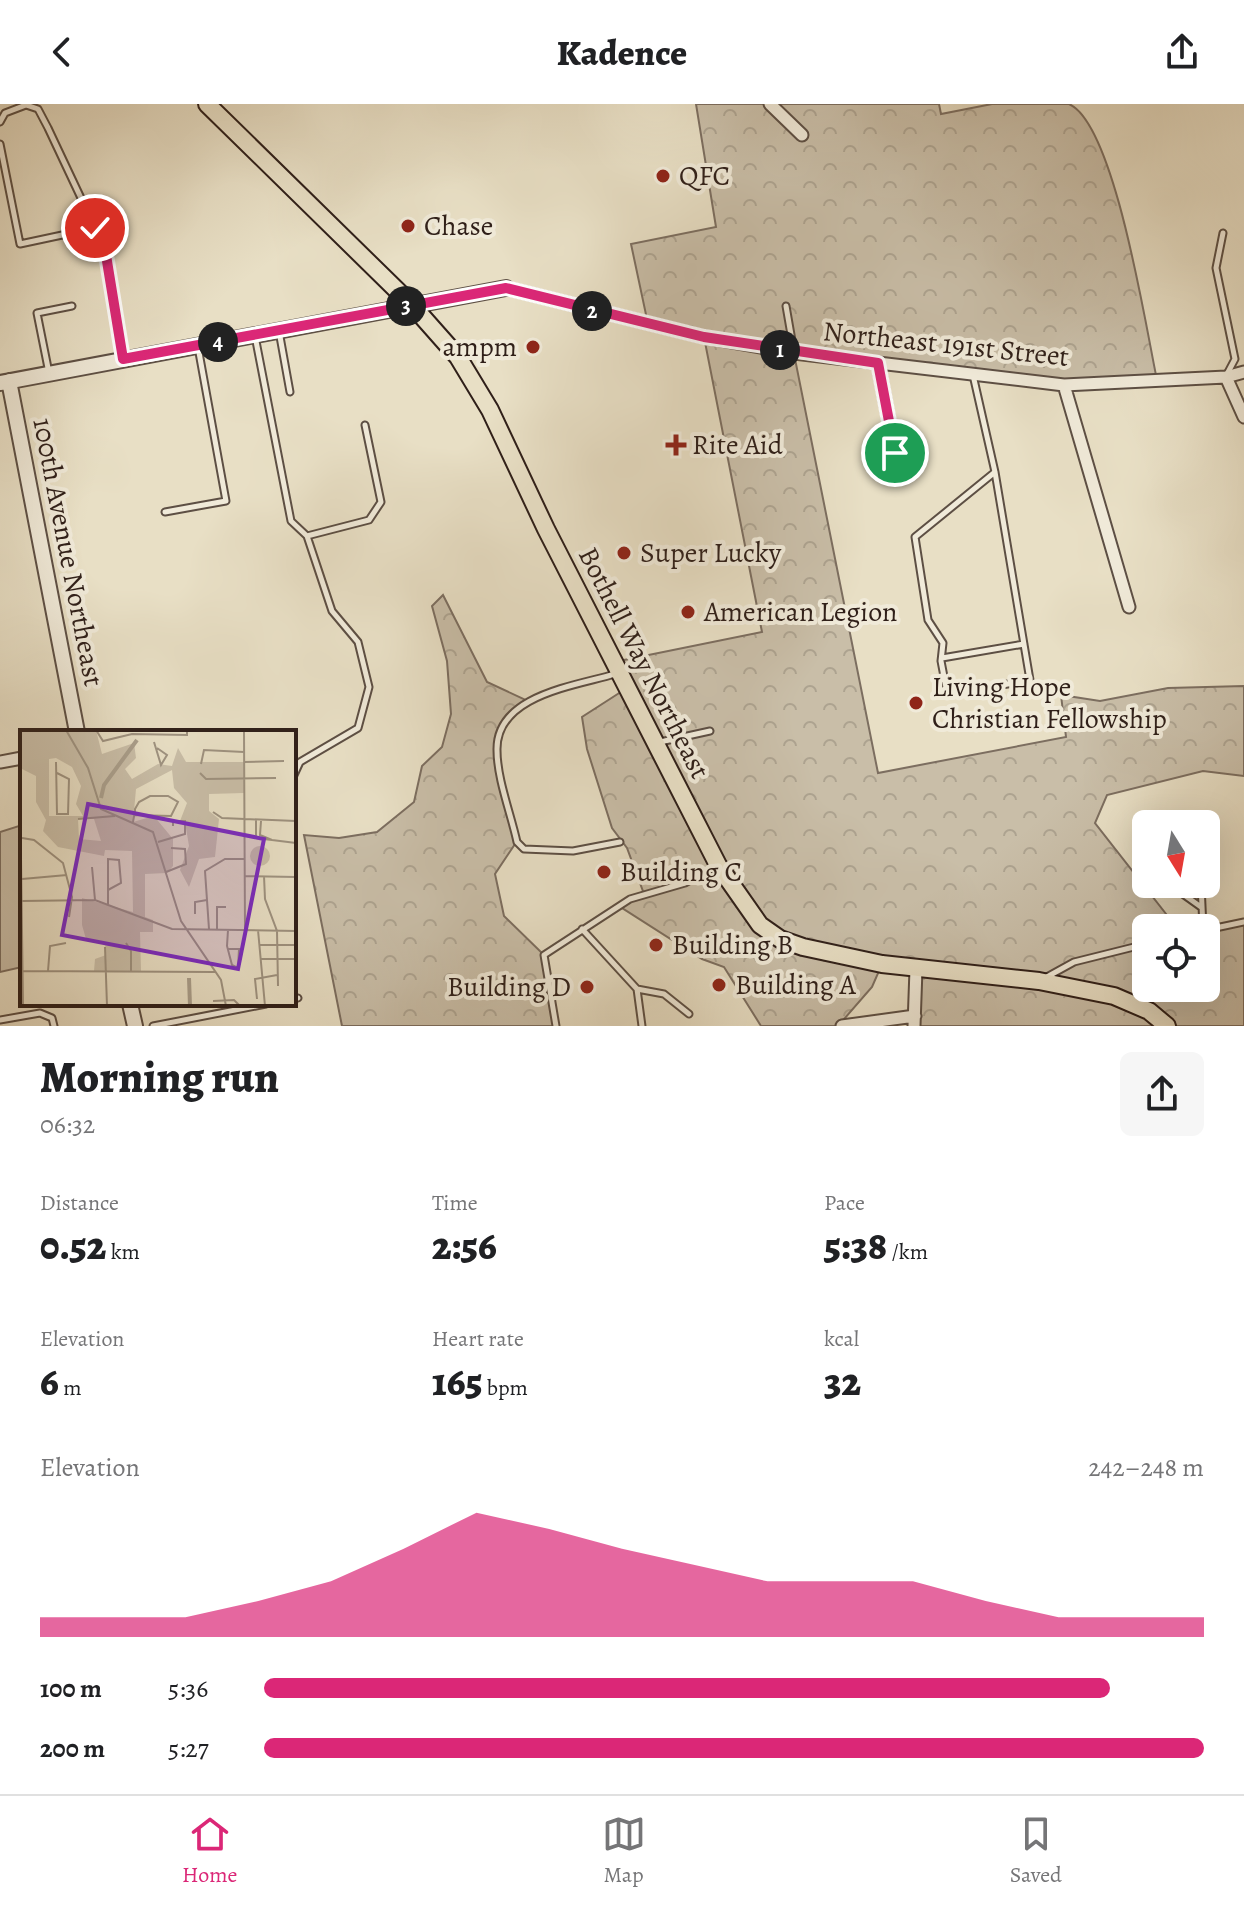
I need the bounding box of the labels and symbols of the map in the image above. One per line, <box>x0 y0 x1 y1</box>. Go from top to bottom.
place label: QFC <box>679 157 730 195</box>
marker: QFC <box>654 167 672 185</box>
pin <box>61 194 129 262</box>
place label: Chase <box>424 207 493 245</box>
marker: Chase <box>399 217 417 235</box>
pin: 3 <box>386 286 426 326</box>
pin: 2 <box>572 291 612 331</box>
street label: Northeast 191st Street <box>821 312 1071 376</box>
pin: 4 <box>198 322 238 362</box>
place label: ampm <box>443 328 517 366</box>
pin: 1 <box>760 330 800 370</box>
marker: ampm <box>524 338 542 356</box>
street label: 100th Avenue Northeast <box>23 415 113 689</box>
pin <box>861 419 929 487</box>
place label: Rite Aid <box>692 426 784 464</box>
marker: Rite Aid <box>667 436 685 454</box>
place label: Super Lucky <box>640 534 782 572</box>
street label: Bothell Way Northeast <box>569 541 719 785</box>
marker: Super Lucky <box>615 544 633 562</box>
place label: American Legion <box>703 593 897 631</box>
marker: American Legion <box>679 603 697 621</box>
place label: Living Hope Christian Fellowship <box>932 668 1167 738</box>
marker: Living Hope Christian Fellowship <box>907 694 925 712</box>
inset map <box>20 730 296 1006</box>
north arrow <box>1132 810 1220 898</box>
place label: Building C <box>620 853 742 891</box>
marker: Building C <box>595 863 613 881</box>
place label: Building B <box>672 926 793 964</box>
marker: Building B <box>647 936 665 954</box>
place label: Building A <box>735 966 856 1004</box>
place label: Building D <box>447 968 571 1006</box>
marker: Building A <box>710 976 728 994</box>
marker: Building D <box>578 978 596 996</box>

